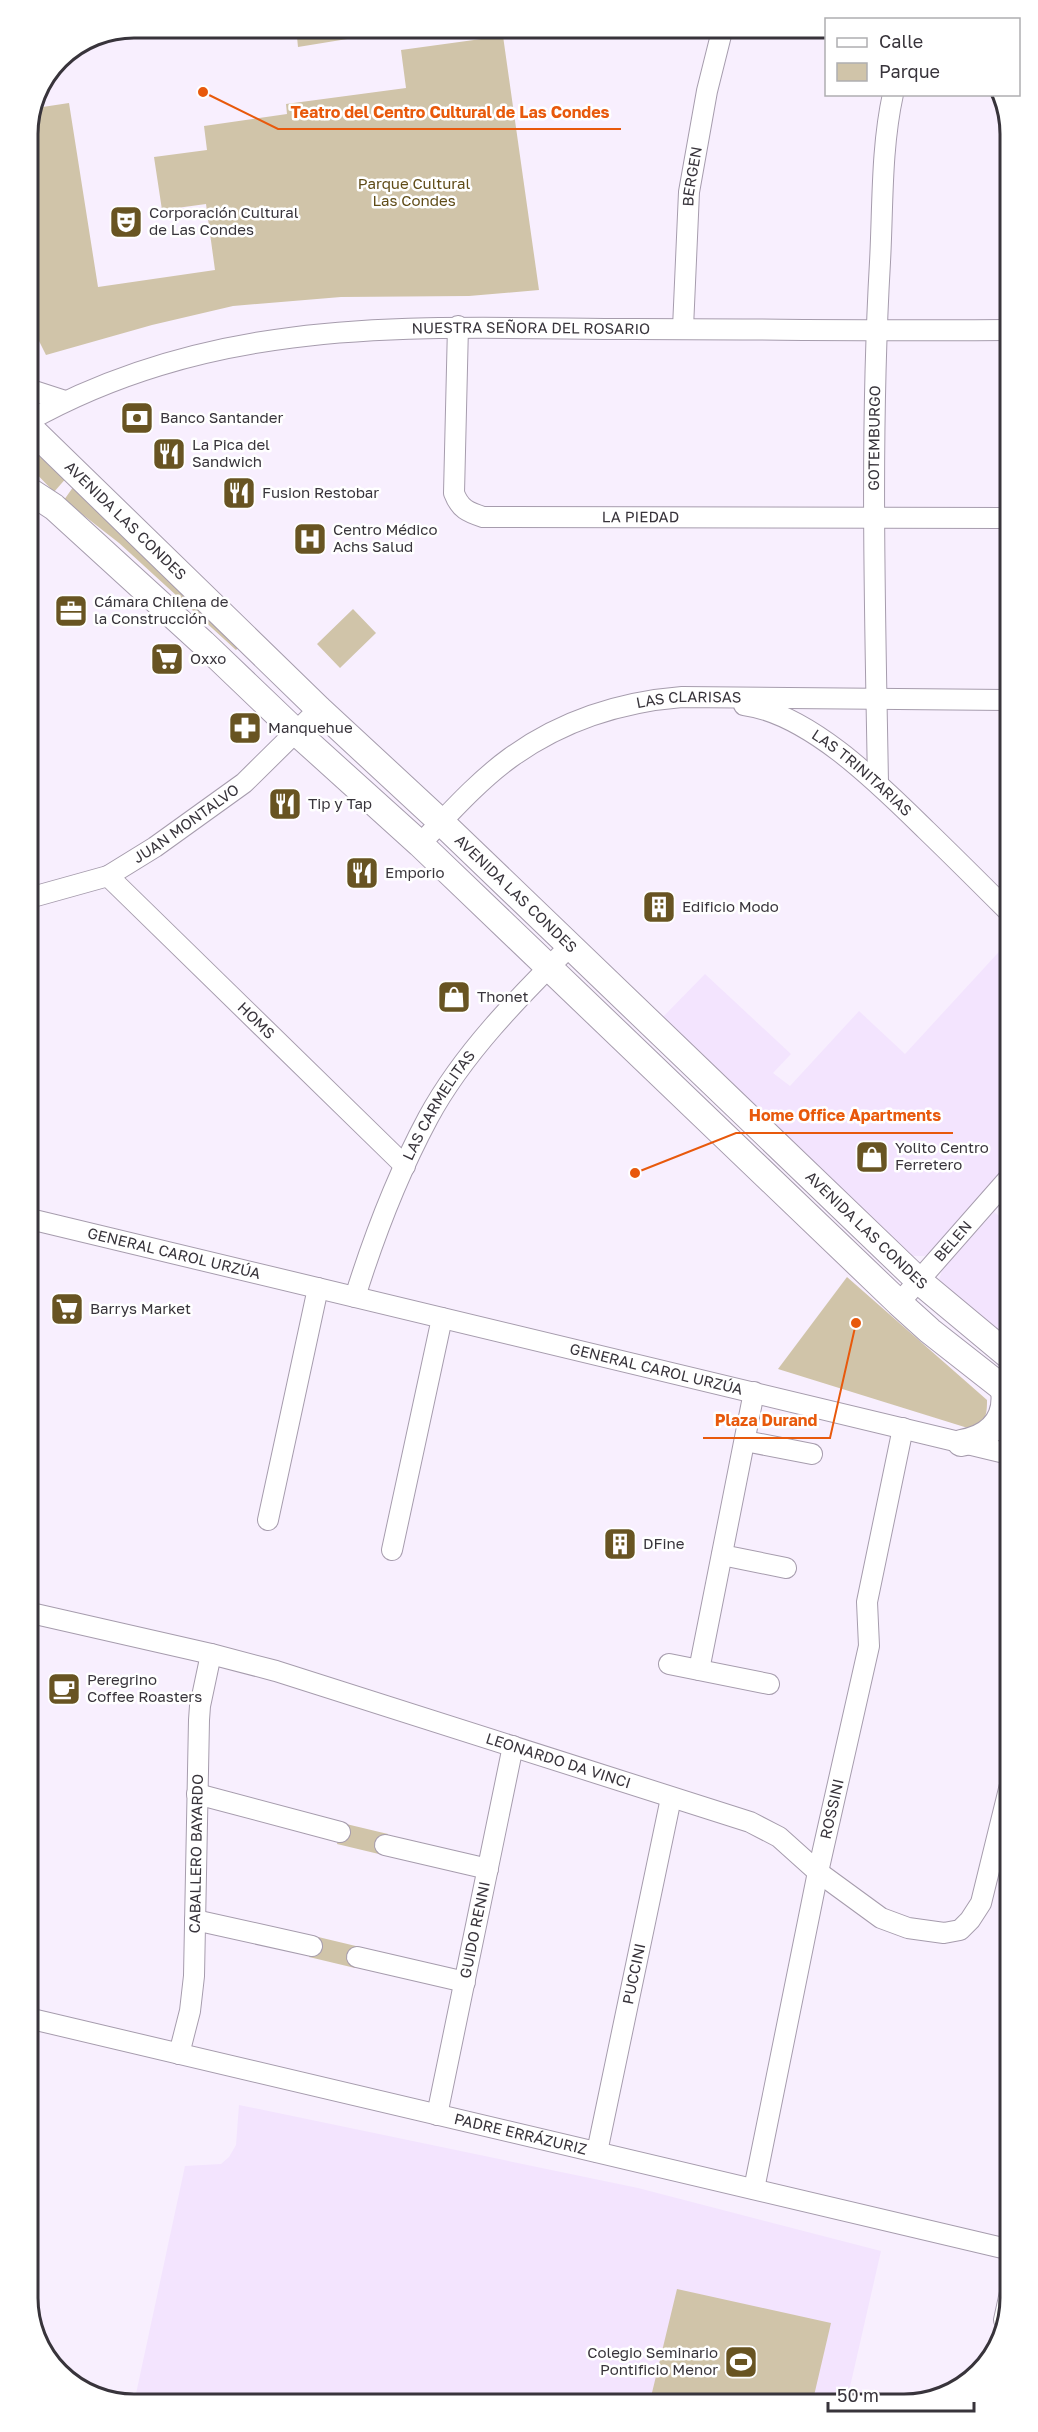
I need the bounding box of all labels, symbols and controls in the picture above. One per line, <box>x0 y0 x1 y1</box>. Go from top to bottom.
legend <box>825 18 1020 96</box>
text: Calle <box>879 30 923 52</box>
text: Parque <box>879 60 940 82</box>
callout: Teatro del Centro Cultural de Las Condes <box>278 95 621 129</box>
text: Teatro del Centro Cultural de Las Condes <box>290 102 610 122</box>
street label: BERGEN <box>678 145 705 207</box>
park label: Parque Cultural Las Condes <box>358 174 470 209</box>
place label: Corporación Cultural de Las Condes <box>149 203 299 238</box>
theatre icon: Corporación Cultural de Las Condes <box>108 204 144 240</box>
street label: NUESTRA SEÑORA DEL ROSARIO <box>411 318 650 337</box>
street label: GOTEMBURGO <box>864 385 883 491</box>
bank icon: Banco Santander <box>119 400 155 436</box>
place label: Banco Santander <box>160 408 283 426</box>
place label: La Pica del Sandwich <box>192 435 270 470</box>
restaurant icon: La Pica del Sandwich <box>151 436 187 472</box>
street label: AVENIDA LAS CONDES <box>62 457 191 583</box>
restaurant icon: Fusion Restobar <box>221 475 257 511</box>
place label: Fusion Restobar <box>262 483 379 501</box>
street label: LA PIEDAD <box>602 507 679 525</box>
place label: Centro Médico Achs Salud <box>333 520 437 555</box>
hospital icon: Centro Médico Achs Salud <box>292 521 328 557</box>
place label: Cámara Chilena de la Construcción <box>94 592 229 627</box>
office icon: Cámara Chilena de la Construcción <box>53 593 89 629</box>
supermarket icon: Oxxo <box>149 641 185 677</box>
place label: Oxxo <box>190 649 226 667</box>
street label: LAS CLARISAS <box>634 687 741 711</box>
pharmacy icon: Manquehue <box>227 710 263 746</box>
place label: Manquehue <box>268 718 353 736</box>
street label: LAS TRINITARIAS <box>809 725 916 819</box>
street label: JUAN MONTALVO <box>129 780 242 866</box>
restaurant icon: Tip y Tap <box>267 786 303 822</box>
place label: Tip y Tap <box>308 794 372 812</box>
street label: AVENIDA LAS CONDES <box>452 830 581 956</box>
restaurant icon: Emporio <box>344 855 380 891</box>
place label: Emporio <box>385 863 445 881</box>
building icon: Edificio Modo <box>641 889 677 925</box>
place label: Edificio Modo <box>682 897 779 915</box>
shop icon: Thonet <box>436 979 472 1015</box>
place label: Thonet <box>477 987 528 1005</box>
street label: HOMS <box>234 998 279 1042</box>
street label: LAS CARMELITAS <box>398 1046 478 1163</box>
callout: Home Office Apartments <box>736 1099 953 1133</box>
text: Home Office Apartments <box>749 1105 941 1125</box>
place label: Yolito Centro Ferretero <box>895 1138 989 1173</box>
shop icon: Yolito Centro Ferretero <box>854 1139 890 1175</box>
street label: AVENIDA LAS CONDES <box>802 1167 932 1292</box>
street label: BELEN <box>930 1217 975 1265</box>
street label: GENERAL CAROL URZÚA <box>86 1223 262 1282</box>
supermarket icon: Barrys Market <box>49 1291 85 1327</box>
place label: Barrys Market <box>90 1299 191 1317</box>
street label: GENERAL CAROL URZÚA <box>568 1339 745 1398</box>
callout: Plaza Durand <box>703 1404 830 1438</box>
text: Plaza Durand <box>715 1410 817 1430</box>
building icon: DFine <box>602 1526 638 1562</box>
place label: DFine <box>643 1534 685 1552</box>
place label: Peregrino Coffee Roasters <box>87 1670 202 1705</box>
cafe icon: Peregrino Coffee Roasters <box>46 1671 82 1707</box>
street label: LEONARDO DA VINCI <box>484 1728 633 1791</box>
street label: CABALLERO BAYARDO <box>185 1774 206 1934</box>
street label: ROSSINI <box>816 1777 847 1841</box>
street label: GUIDO RENNI <box>455 1880 493 1980</box>
street label: PUCCINI <box>618 1941 648 2006</box>
street label: PADRE ERRÁZURIZ <box>453 2109 589 2158</box>
place label: Colegio Seminario Pontificio Menor <box>587 2343 718 2378</box>
sports icon: Colegio Seminario Pontificio Menor <box>723 2344 759 2380</box>
scale bar <box>828 2375 974 2413</box>
text: 50 m <box>837 2384 879 2406</box>

